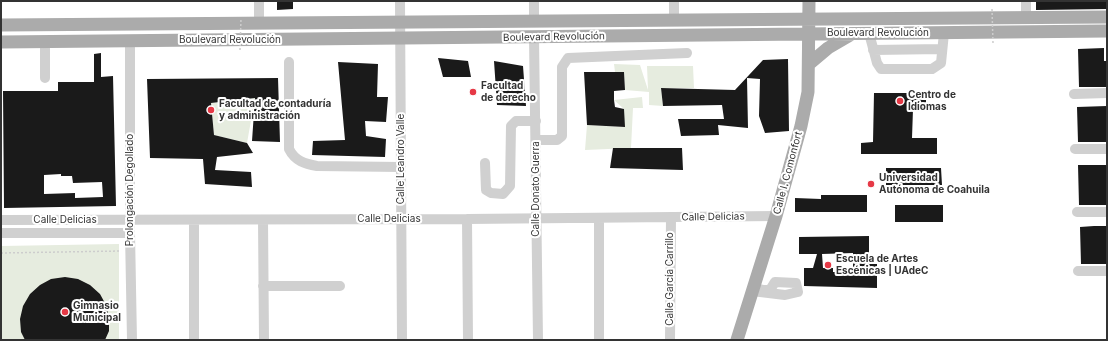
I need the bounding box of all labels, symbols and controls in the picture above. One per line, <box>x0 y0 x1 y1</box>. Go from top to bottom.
street label: Boulevard Revolución <box>827 27 929 39</box>
street label: Boulevard Revolución <box>503 30 605 44</box>
street label: Boulevard Revolución <box>179 34 281 46</box>
place label: Facultad de derecho <box>481 80 536 104</box>
marker: Facultad de derecho <box>468 87 478 97</box>
place label: Centro de Idiomas <box>908 89 956 112</box>
marker: Centro de Idiomas <box>895 96 905 106</box>
place label: Facultad de contaduría y administración <box>219 98 331 122</box>
marker: Facultad de contaduría y administración <box>206 105 216 115</box>
street label: Calle Leandro Valle <box>395 114 407 204</box>
street label: Calle I. Comonfort <box>771 130 805 216</box>
street label: Prolongación Degollado <box>124 134 136 246</box>
street label: Calle Donato Guerra <box>530 141 542 237</box>
place label: Universidad Autónoma de Coahuila <box>879 172 990 196</box>
marker: Universidad Autónoma de Coahuila <box>866 179 876 189</box>
street label: Calle Delicias <box>681 210 745 224</box>
street label: Calle Delicias <box>357 213 421 225</box>
street label: Calle Delicias <box>33 214 97 226</box>
street label: Calle García Carrillo <box>664 232 676 326</box>
place label: Escuela de Artes Escénicas | UAdeC <box>836 253 928 276</box>
marker: Escuela de Artes Escénicas | UAdeC <box>823 260 833 270</box>
place label: Gimnasio Municipal <box>73 300 121 324</box>
marker: Gimnasio Municipal <box>60 307 70 317</box>

